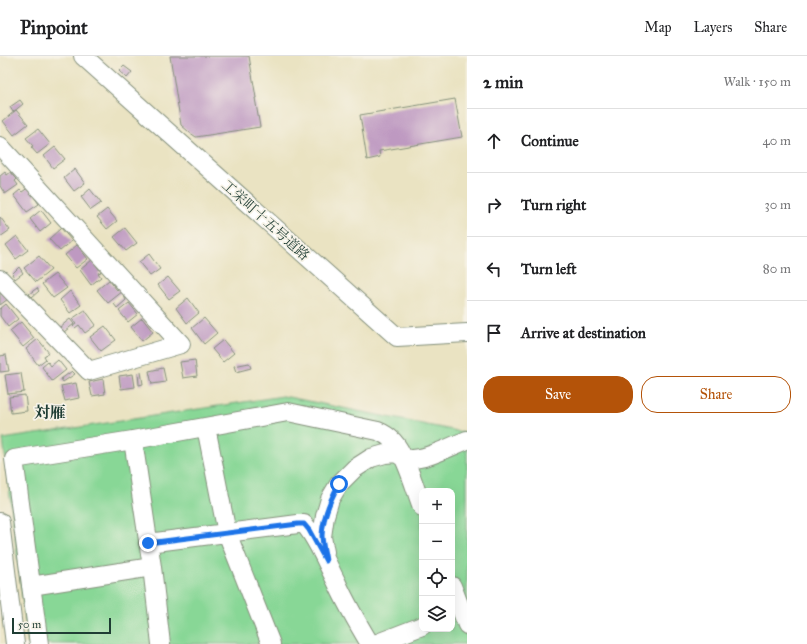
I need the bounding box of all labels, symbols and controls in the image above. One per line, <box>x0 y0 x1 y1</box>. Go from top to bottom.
text: Pinpoint <box>20 16 88 39</box>
text: Map <box>644 19 672 36</box>
text: Layers <box>694 19 732 36</box>
text: Share <box>754 19 787 36</box>
text: 2 min <box>483 72 523 93</box>
text: Walk · 150 m <box>723 74 791 90</box>
icon: ahead <box>483 130 505 152</box>
text: Continue <box>521 132 579 150</box>
text: 40 m <box>762 133 791 149</box>
street label: 工栄町十五号道路 <box>218 177 313 264</box>
icon: right <box>483 194 505 216</box>
text: Turn right <box>521 196 586 214</box>
text: 30 m <box>765 197 791 213</box>
icon: left <box>483 258 505 280</box>
text: Turn left <box>521 260 577 278</box>
text: 80 m <box>763 261 791 277</box>
icon: arrive <box>483 322 505 344</box>
text: Arrive at destination <box>521 324 646 342</box>
button: Save <box>483 376 633 413</box>
button: Share <box>641 376 791 413</box>
district label: 対雁 <box>34 403 66 422</box>
route start <box>330 475 348 493</box>
map controls <box>419 488 455 632</box>
button: + <box>419 488 455 524</box>
button: − <box>419 524 455 560</box>
route end <box>139 534 157 552</box>
button: locate <box>419 560 455 596</box>
button: layers <box>419 596 455 632</box>
scale bar <box>12 616 111 635</box>
text: 50 m <box>18 618 41 631</box>

